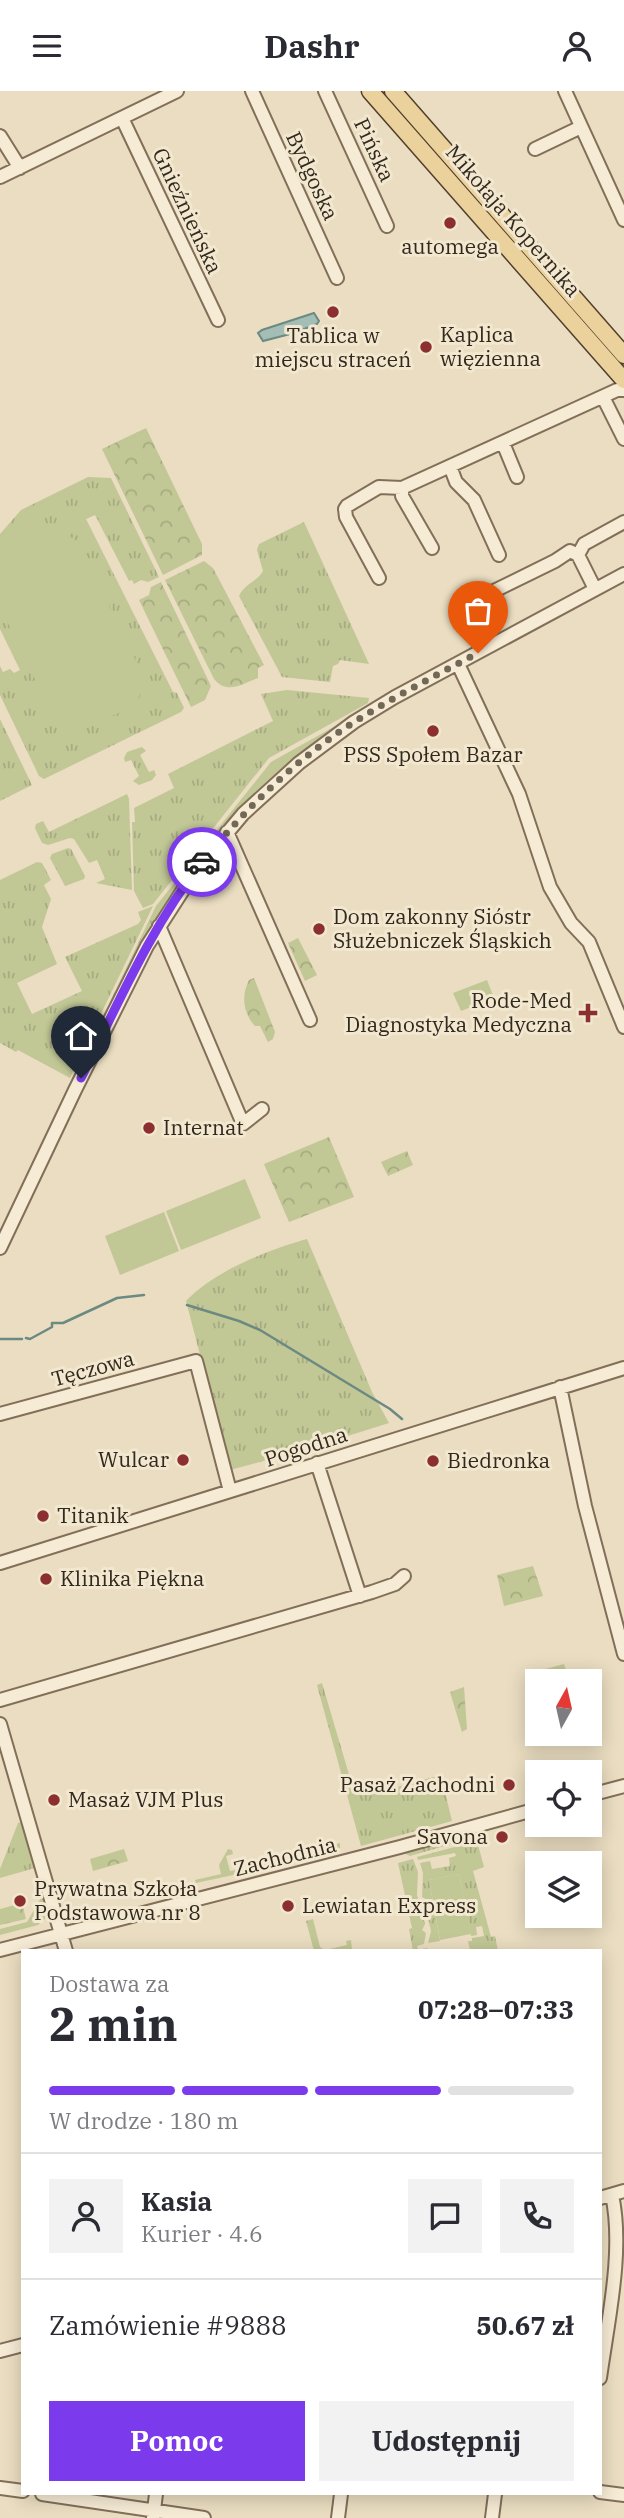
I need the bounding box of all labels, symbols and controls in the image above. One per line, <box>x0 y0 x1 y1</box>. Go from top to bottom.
text: Dashr <box>264 25 360 67</box>
icon: menu <box>28 27 66 65</box>
icon: person <box>558 27 596 65</box>
street label: Pińska <box>348 113 402 186</box>
street label: Bydgoska <box>280 127 346 225</box>
street label: Mikołaja Kopernika <box>440 138 588 302</box>
street label: Gnieźnieńska <box>147 143 229 278</box>
marker: automega <box>442 215 458 231</box>
place label: automega <box>401 232 499 260</box>
marker: Tablica w miejscu straceń <box>325 304 341 320</box>
place label: Kaplica więzienna <box>440 320 541 372</box>
place label: Tablica w miejscu straceń <box>255 321 411 373</box>
marker: Kaplica więzienna <box>418 339 434 355</box>
pin <box>448 581 508 653</box>
icon: bag <box>459 592 497 630</box>
marker: PSS Społem Bazar <box>425 723 441 739</box>
place label: PSS Społem Bazar <box>343 740 523 768</box>
courier <box>167 827 237 897</box>
icon: car <box>183 843 221 881</box>
place label: Dom zakonny Sióstr Służebniczek Śląskich <box>333 902 552 954</box>
marker: Dom zakonny Sióstr Służebniczek Śląskich <box>311 921 327 937</box>
place label: Rode-Med Diagnostyka Medyczna <box>345 986 572 1038</box>
marker: Rode-Med Diagnostyka Medyczna <box>578 1003 598 1023</box>
pin <box>51 1006 111 1078</box>
icon: home <box>62 1017 100 1055</box>
place label: Internat <box>163 1113 244 1141</box>
marker: Internat <box>141 1120 157 1136</box>
street label: Tęczowa <box>48 1344 137 1393</box>
street label: Pogodna <box>261 1420 351 1473</box>
place label: Wulcar <box>98 1445 170 1473</box>
place label: Biedronka <box>447 1446 550 1474</box>
marker: Wulcar <box>175 1452 191 1468</box>
marker: Biedronka <box>425 1453 441 1469</box>
place label: Titanik <box>57 1501 129 1529</box>
marker: Titanik <box>35 1508 51 1524</box>
place label: Klinika Piękna <box>60 1564 205 1592</box>
marker: Klinika Piękna <box>38 1571 54 1587</box>
north arrow <box>525 1669 602 1747</box>
map controls <box>525 1669 602 1928</box>
button: locate <box>525 1760 602 1837</box>
place label: Pasaż Zachodni <box>340 1770 495 1798</box>
marker: Pasaż Zachodni <box>501 1777 517 1793</box>
place label: Masaż VJM Plus <box>68 1785 223 1813</box>
marker: Masaż VJM Plus <box>46 1792 62 1808</box>
place label: Savona <box>417 1822 488 1850</box>
marker: Savona <box>494 1829 510 1845</box>
street label: Zachodnia <box>230 1830 339 1882</box>
button: layers <box>525 1851 602 1928</box>
place label: Prywatna Szkoła Podstawowa nr 8 <box>34 1874 201 1926</box>
place label: Lewiatan Express <box>302 1891 476 1919</box>
marker: Prywatna Szkoła Podstawowa nr 8 <box>12 1893 28 1909</box>
marker: Lewiatan Express <box>280 1898 296 1914</box>
text: Dostawa za <box>49 1968 170 1998</box>
text: 07:28–07:33 <box>418 1992 574 2026</box>
text: 2 min <box>49 1994 178 2054</box>
text: W drodze · 180 m <box>49 2105 239 2135</box>
button: person <box>49 2179 123 2253</box>
button: chat <box>408 2179 482 2253</box>
button: phone <box>500 2179 574 2253</box>
text: Kasia <box>141 2184 212 2218</box>
text: Kurier · 4.6 <box>141 2218 263 2248</box>
text: Zamówienie #9888 <box>49 2308 287 2342</box>
text: 50.67 zł <box>476 2308 574 2342</box>
button: Pomoc <box>49 2401 305 2481</box>
button: Udostępnij <box>319 2401 574 2481</box>

